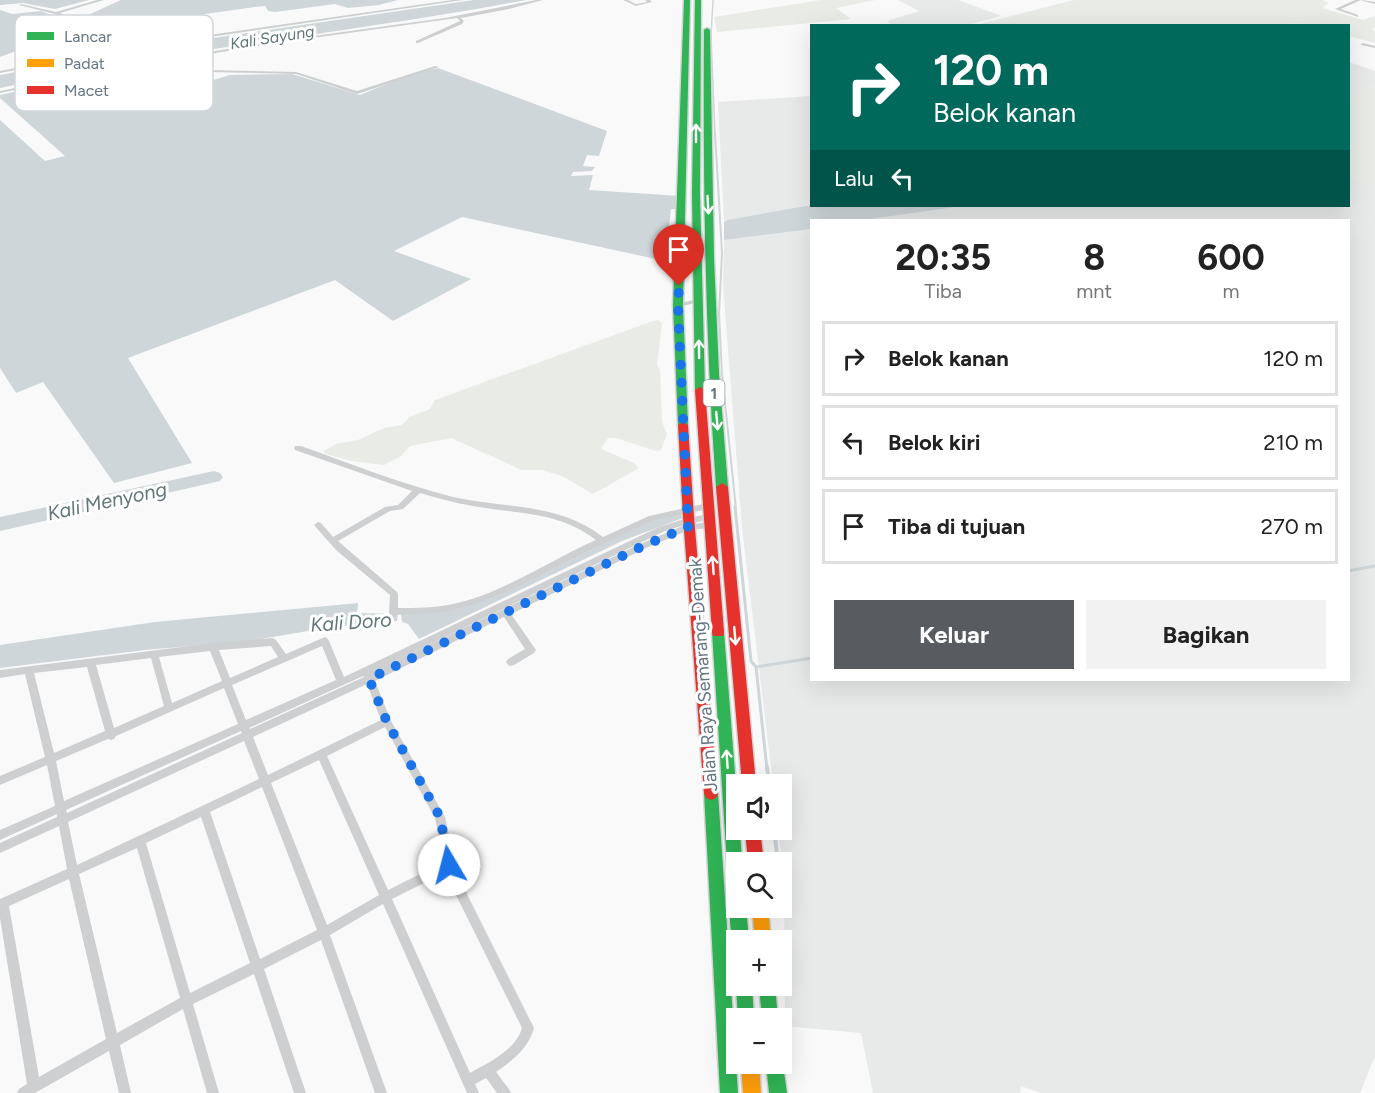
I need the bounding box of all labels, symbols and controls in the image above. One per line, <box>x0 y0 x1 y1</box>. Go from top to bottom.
legend <box>15 15 213 111</box>
water label: Kali Sayung <box>229 21 316 54</box>
text: Lancar <box>64 27 112 46</box>
text: 120 m <box>933 45 1049 96</box>
icon: right <box>834 48 912 126</box>
text: Padat <box>64 54 105 73</box>
text: Macet <box>64 81 109 100</box>
text: Belok kanan <box>933 96 1076 129</box>
one-way arrow <box>690 124 702 144</box>
icon: left <box>886 162 919 195</box>
text: Lalu <box>834 165 874 192</box>
one-way arrow <box>702 195 714 215</box>
pin <box>653 224 704 286</box>
icon: arrive <box>662 233 695 266</box>
text: 20:35 <box>895 236 991 279</box>
text: 8 <box>1083 236 1105 279</box>
text: 600 <box>1197 236 1265 279</box>
text: Tiba <box>924 279 962 303</box>
text: mnt <box>1076 279 1112 303</box>
text: m <box>1223 279 1240 303</box>
one-way arrow <box>693 340 705 360</box>
icon: right <box>837 342 870 375</box>
text: Belok kanan <box>888 345 1009 372</box>
text: 120 m <box>1263 345 1323 372</box>
road number: 1 <box>704 380 724 406</box>
one-way arrow <box>712 411 723 431</box>
icon: left <box>837 426 870 459</box>
text: Belok kiri <box>888 429 981 456</box>
text: 210 m <box>1263 429 1323 456</box>
water label: Kali Menyong <box>45 477 169 525</box>
icon: arrive <box>837 510 870 543</box>
text: Tiba di tujuan <box>888 513 1025 540</box>
text: 270 m <box>1261 513 1323 540</box>
one-way arrow <box>707 555 718 575</box>
street label: Jalan Raya Semarang-Demak <box>684 558 722 792</box>
button: Keluar <box>834 600 1074 669</box>
button: Bagikan <box>1086 600 1326 669</box>
water label: Kali Doro <box>309 607 393 637</box>
one-way arrow <box>730 626 741 646</box>
one-way arrow <box>722 750 733 769</box>
map controls <box>726 774 792 1074</box>
button: sound <box>726 774 792 840</box>
position arrow <box>417 833 481 897</box>
button: search <box>726 852 792 918</box>
button: + <box>726 930 792 996</box>
button: − <box>726 1008 792 1074</box>

